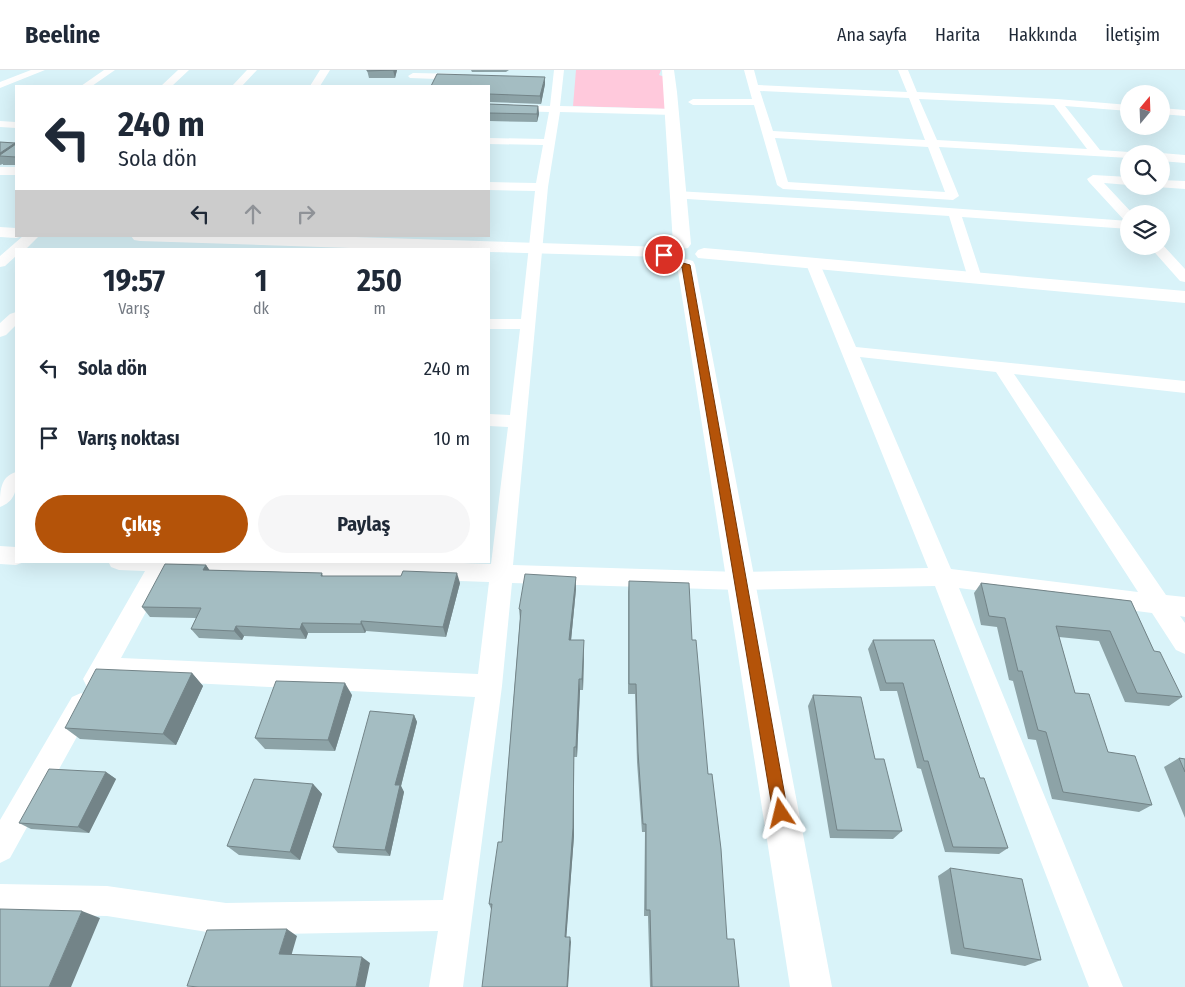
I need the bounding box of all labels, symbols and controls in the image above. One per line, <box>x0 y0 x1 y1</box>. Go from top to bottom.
text: Beeline <box>25 21 100 49</box>
text: Ana sayfa <box>837 24 907 46</box>
text: Harita <box>935 24 980 46</box>
text: Hakkında <box>1008 24 1077 46</box>
text: İletişim <box>1105 24 1160 46</box>
north arrow <box>1120 85 1170 135</box>
map controls <box>1120 85 1170 255</box>
text: 240 m <box>118 103 205 145</box>
icon: left <box>35 105 100 170</box>
text: Sola dön <box>118 145 197 172</box>
button: search <box>1120 145 1170 195</box>
icon: left <box>186 200 214 228</box>
icon: ahead <box>239 200 267 228</box>
icon: right <box>292 200 320 228</box>
button: layers <box>1120 205 1170 255</box>
pin <box>643 234 685 276</box>
icon: arrive <box>650 241 678 269</box>
text: 19:57 <box>103 263 165 299</box>
text: 1 <box>255 263 267 299</box>
text: 250 <box>357 263 402 299</box>
text: Varış <box>118 299 150 318</box>
text: dk <box>253 299 269 318</box>
text: m <box>373 299 386 318</box>
icon: left <box>35 354 63 382</box>
text: Sola dön <box>78 357 147 380</box>
text: 240 m <box>424 357 470 380</box>
icon: arrive <box>35 424 63 452</box>
text: Varış noktası <box>78 427 180 450</box>
text: 10 m <box>434 427 470 450</box>
button: Çıkış <box>35 495 248 553</box>
button: Paylaş <box>258 495 470 553</box>
position arrow <box>754 786 806 838</box>

